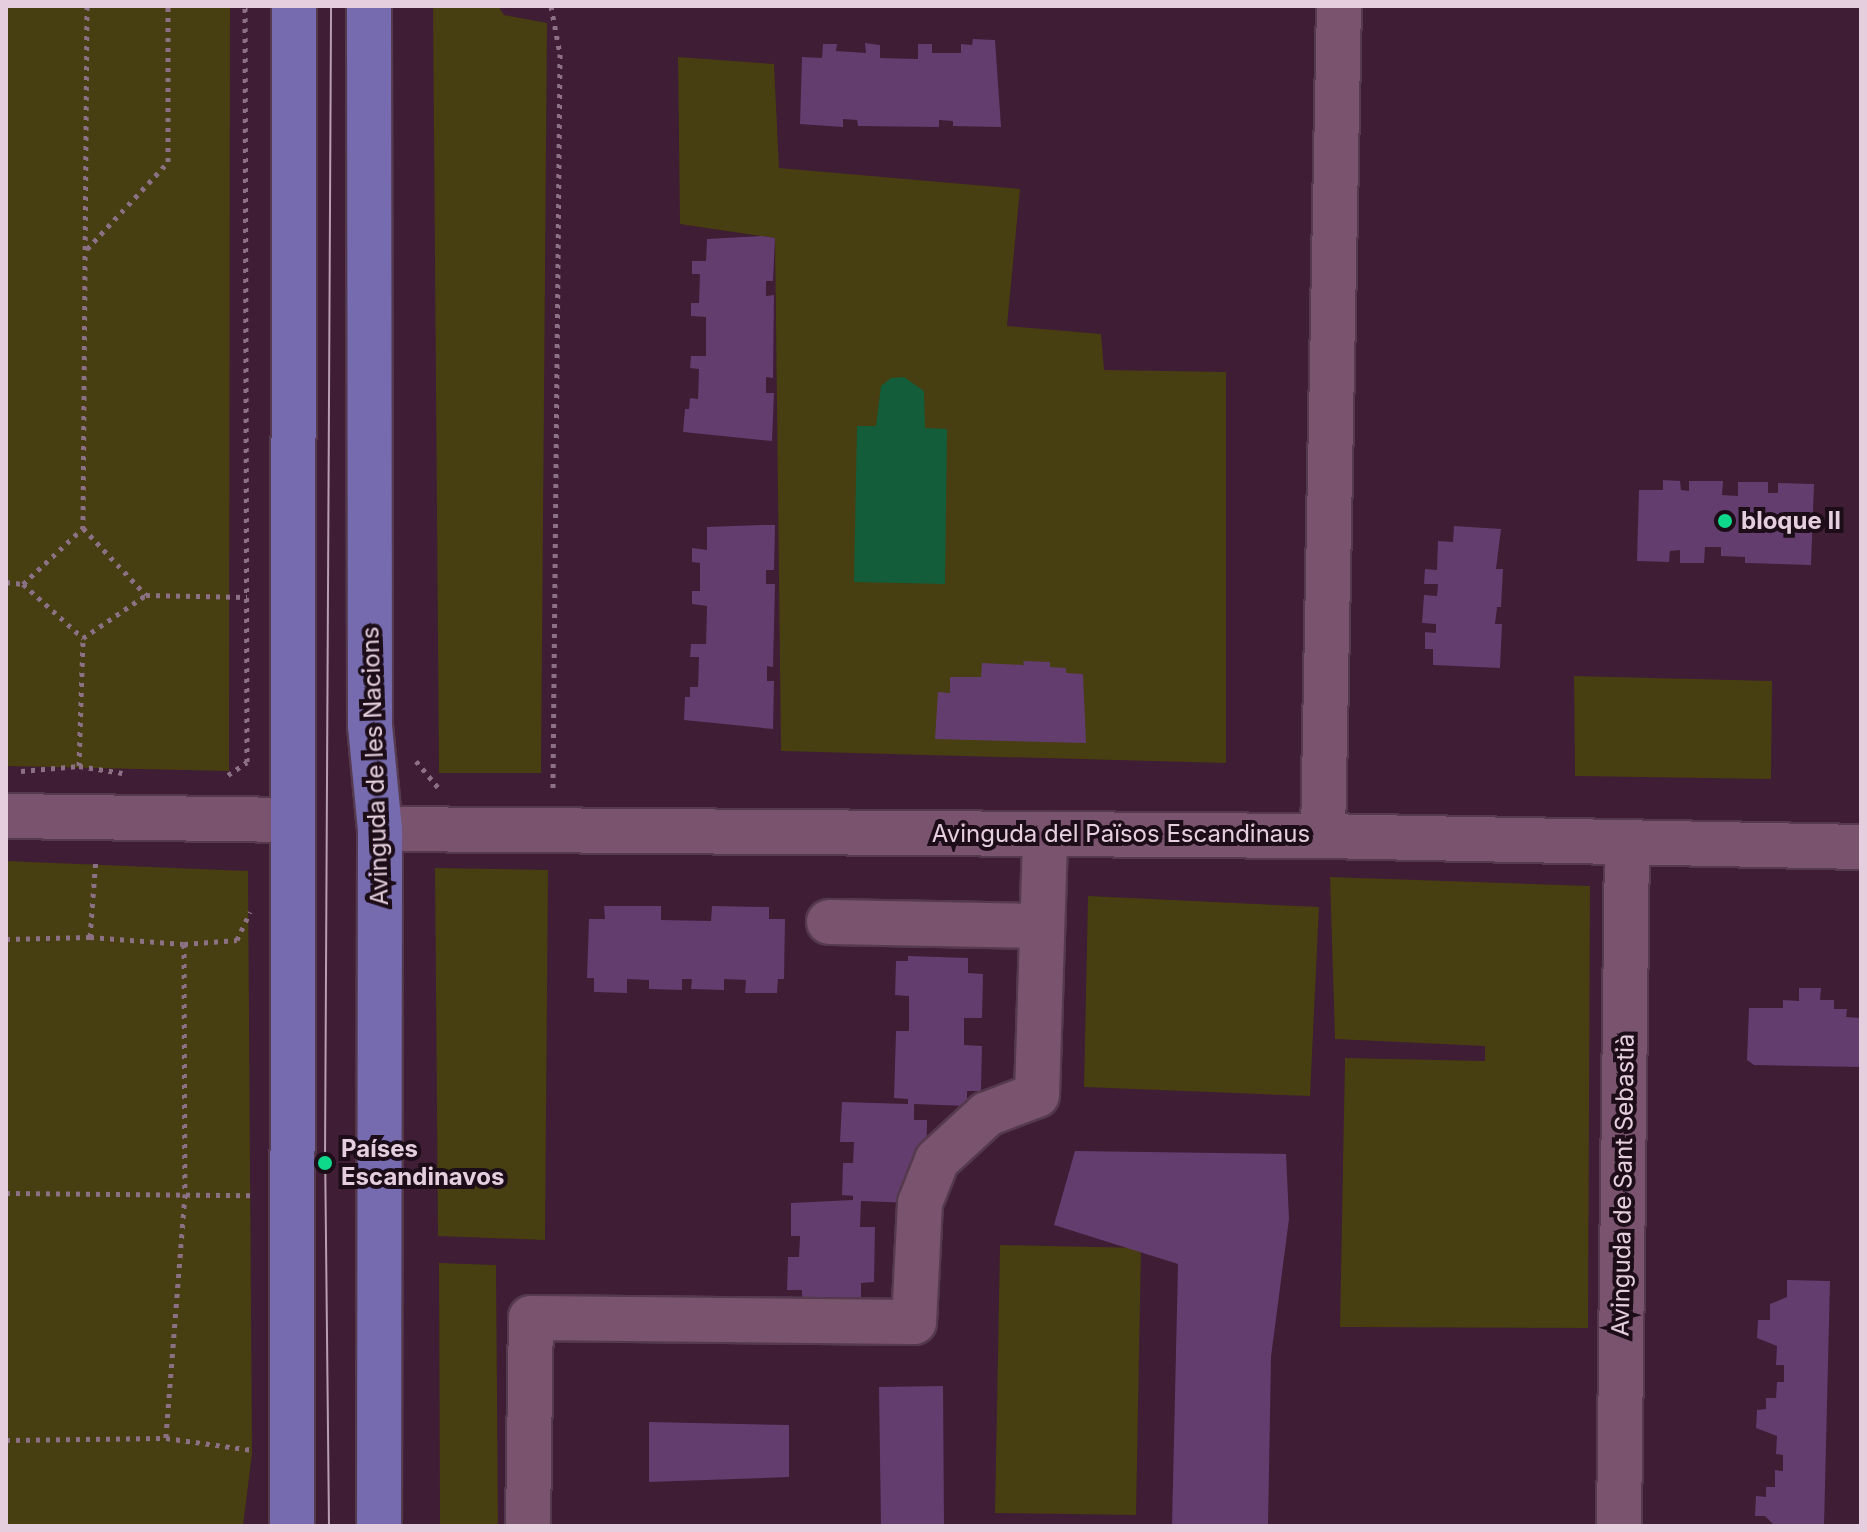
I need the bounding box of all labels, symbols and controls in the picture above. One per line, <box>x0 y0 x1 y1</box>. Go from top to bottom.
place label: bloque II <box>1741 507 1841 535</box>
marker: bloque II <box>1716 512 1734 530</box>
street label: Avinguda de les Nacions <box>356 626 394 906</box>
street label: Avinguda del Països Escandinaus <box>932 820 1310 848</box>
street label: Avinguda de Sant Sebastià <box>1606 1033 1640 1337</box>
place label: Países Escandinavos <box>341 1135 504 1191</box>
marker: Países Escandinavos <box>316 1154 334 1172</box>

